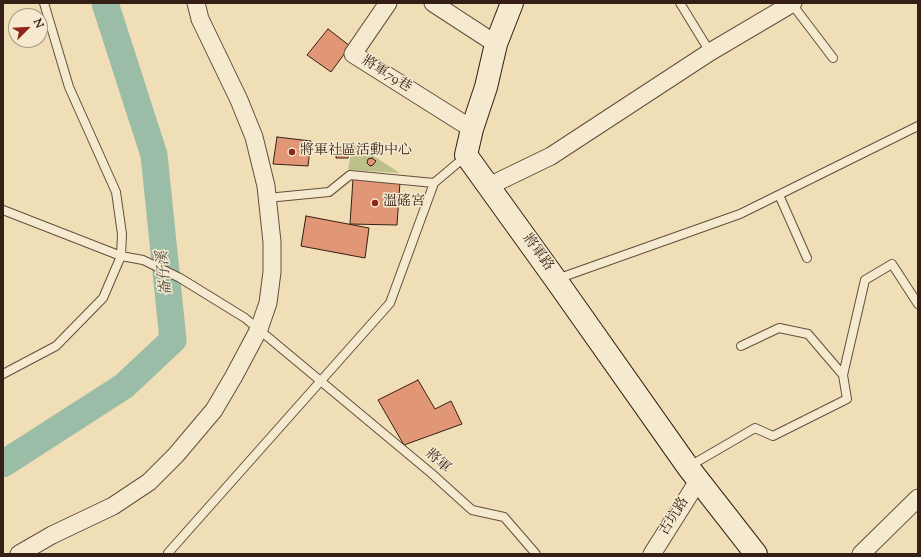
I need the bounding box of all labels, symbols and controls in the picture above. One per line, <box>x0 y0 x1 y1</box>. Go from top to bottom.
north arrow <box>8 8 48 48</box>
text: N <box>29 16 47 31</box>
street label: 將軍79巷 <box>358 53 414 97</box>
place label: 將軍社區活動中心 <box>300 144 412 160</box>
marker: 將軍社區活動中心 <box>287 147 297 157</box>
place label: 溫磘宮 <box>383 195 425 211</box>
marker: 溫磘宮 <box>370 198 380 208</box>
street label: 將軍路 <box>518 231 556 275</box>
water label: 崙仔溪 <box>155 250 177 296</box>
street label: 將軍 <box>421 446 453 478</box>
street label: 古坑路 <box>657 495 693 539</box>

